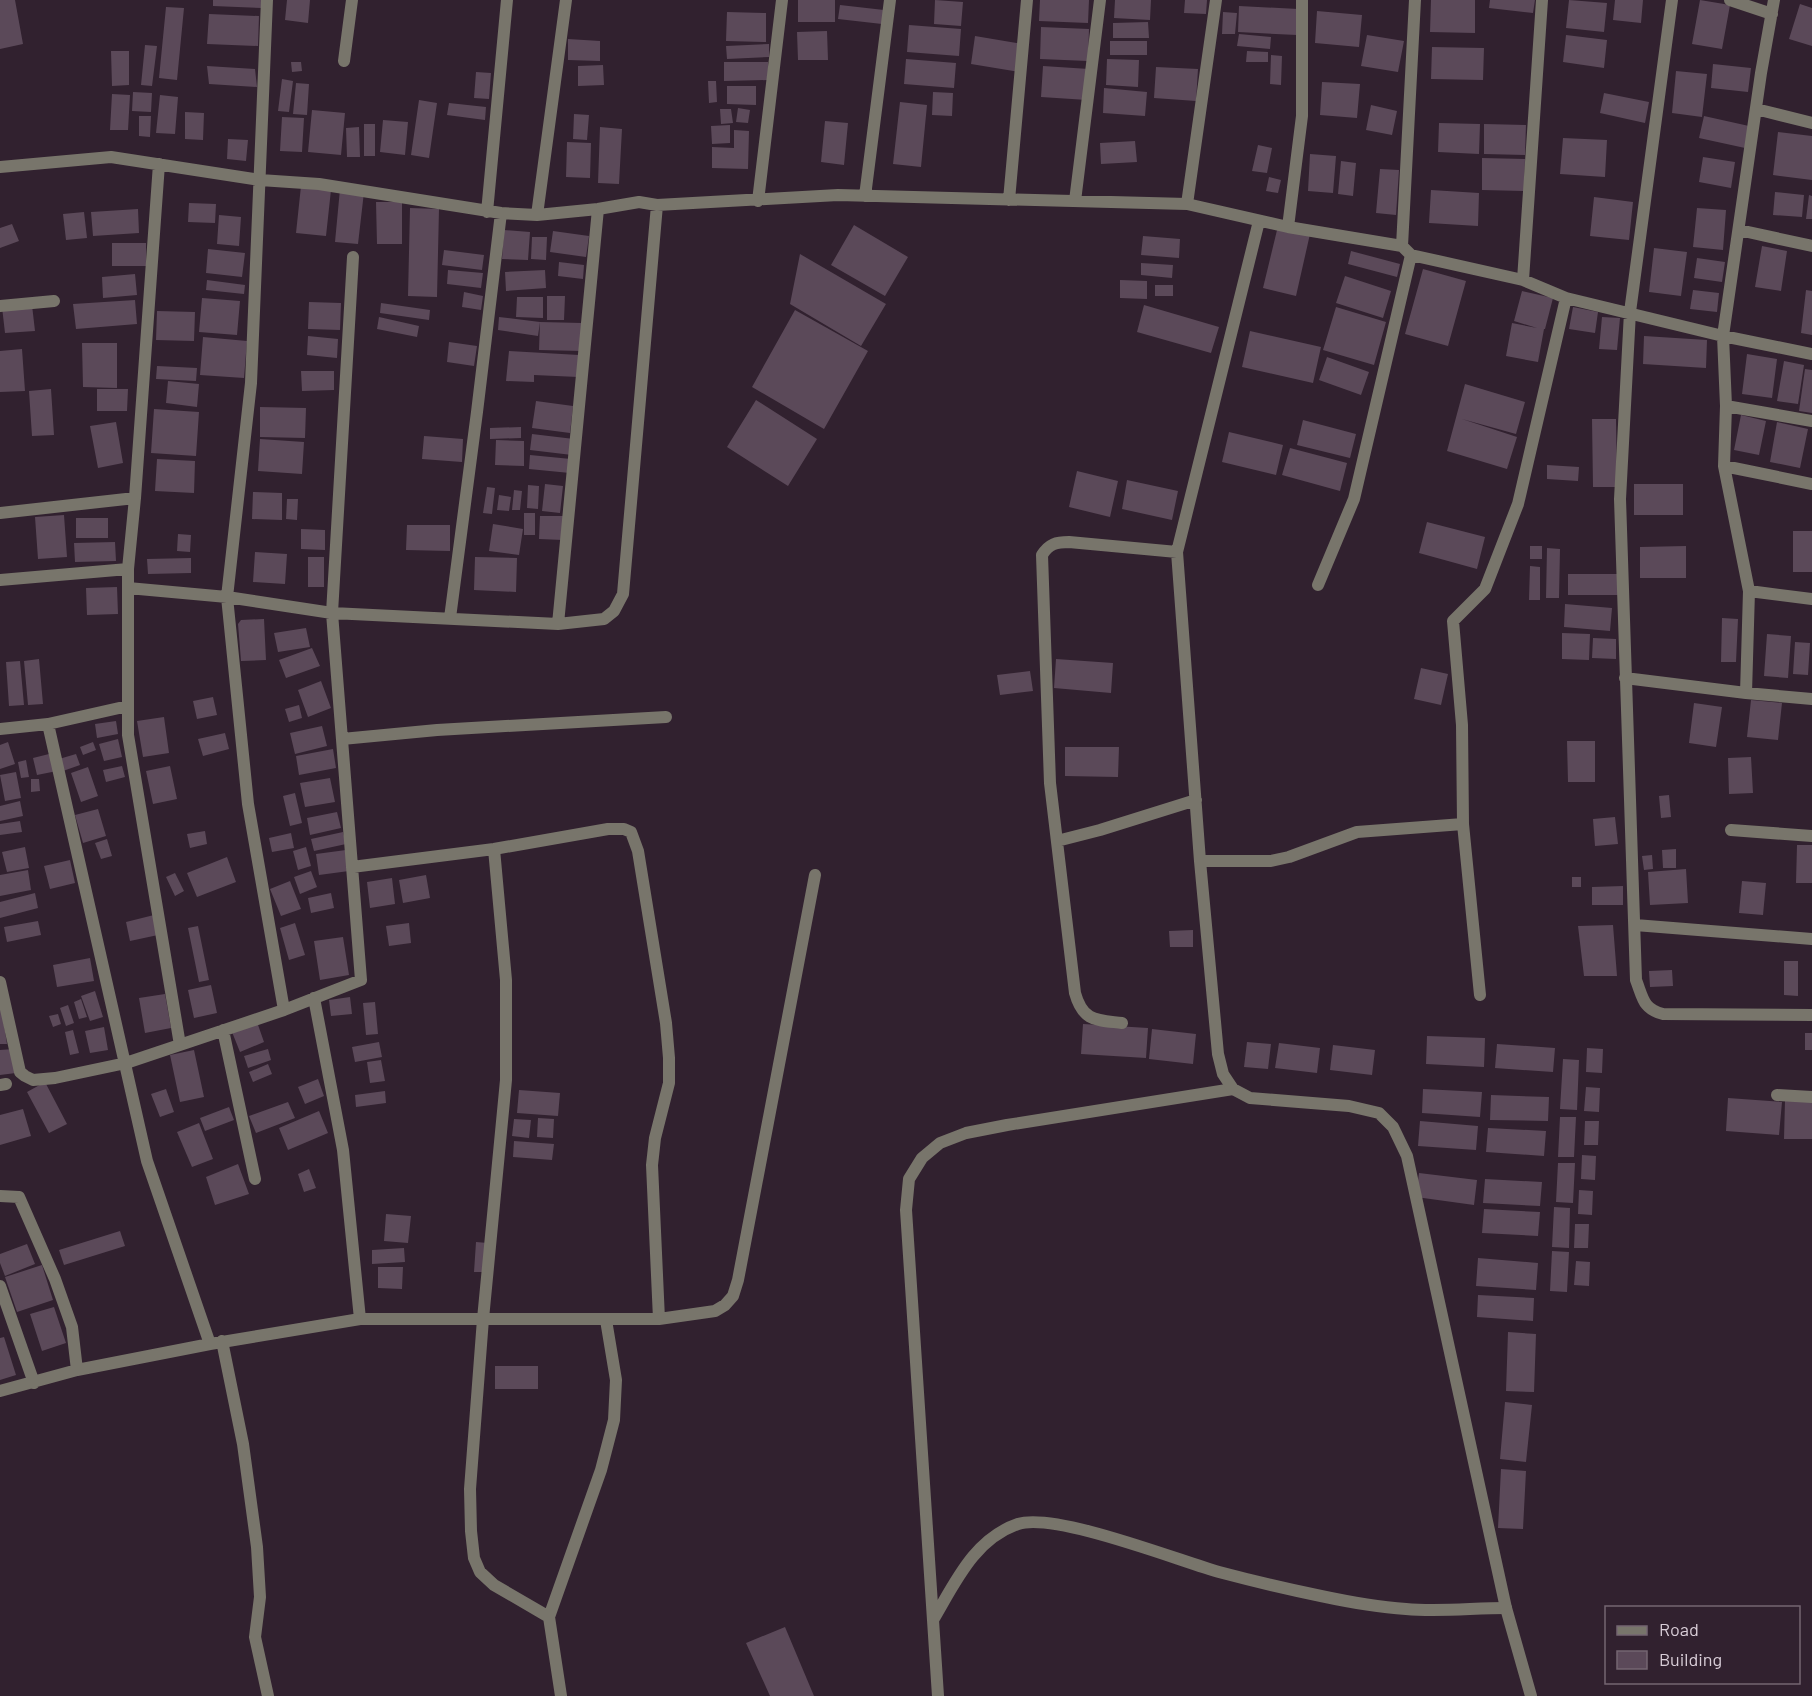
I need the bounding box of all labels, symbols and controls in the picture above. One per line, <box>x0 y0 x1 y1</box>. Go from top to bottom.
legend <box>1605 1606 1800 1684</box>
text: Road <box>1659 1618 1699 1640</box>
text: Building <box>1659 1648 1722 1670</box>

